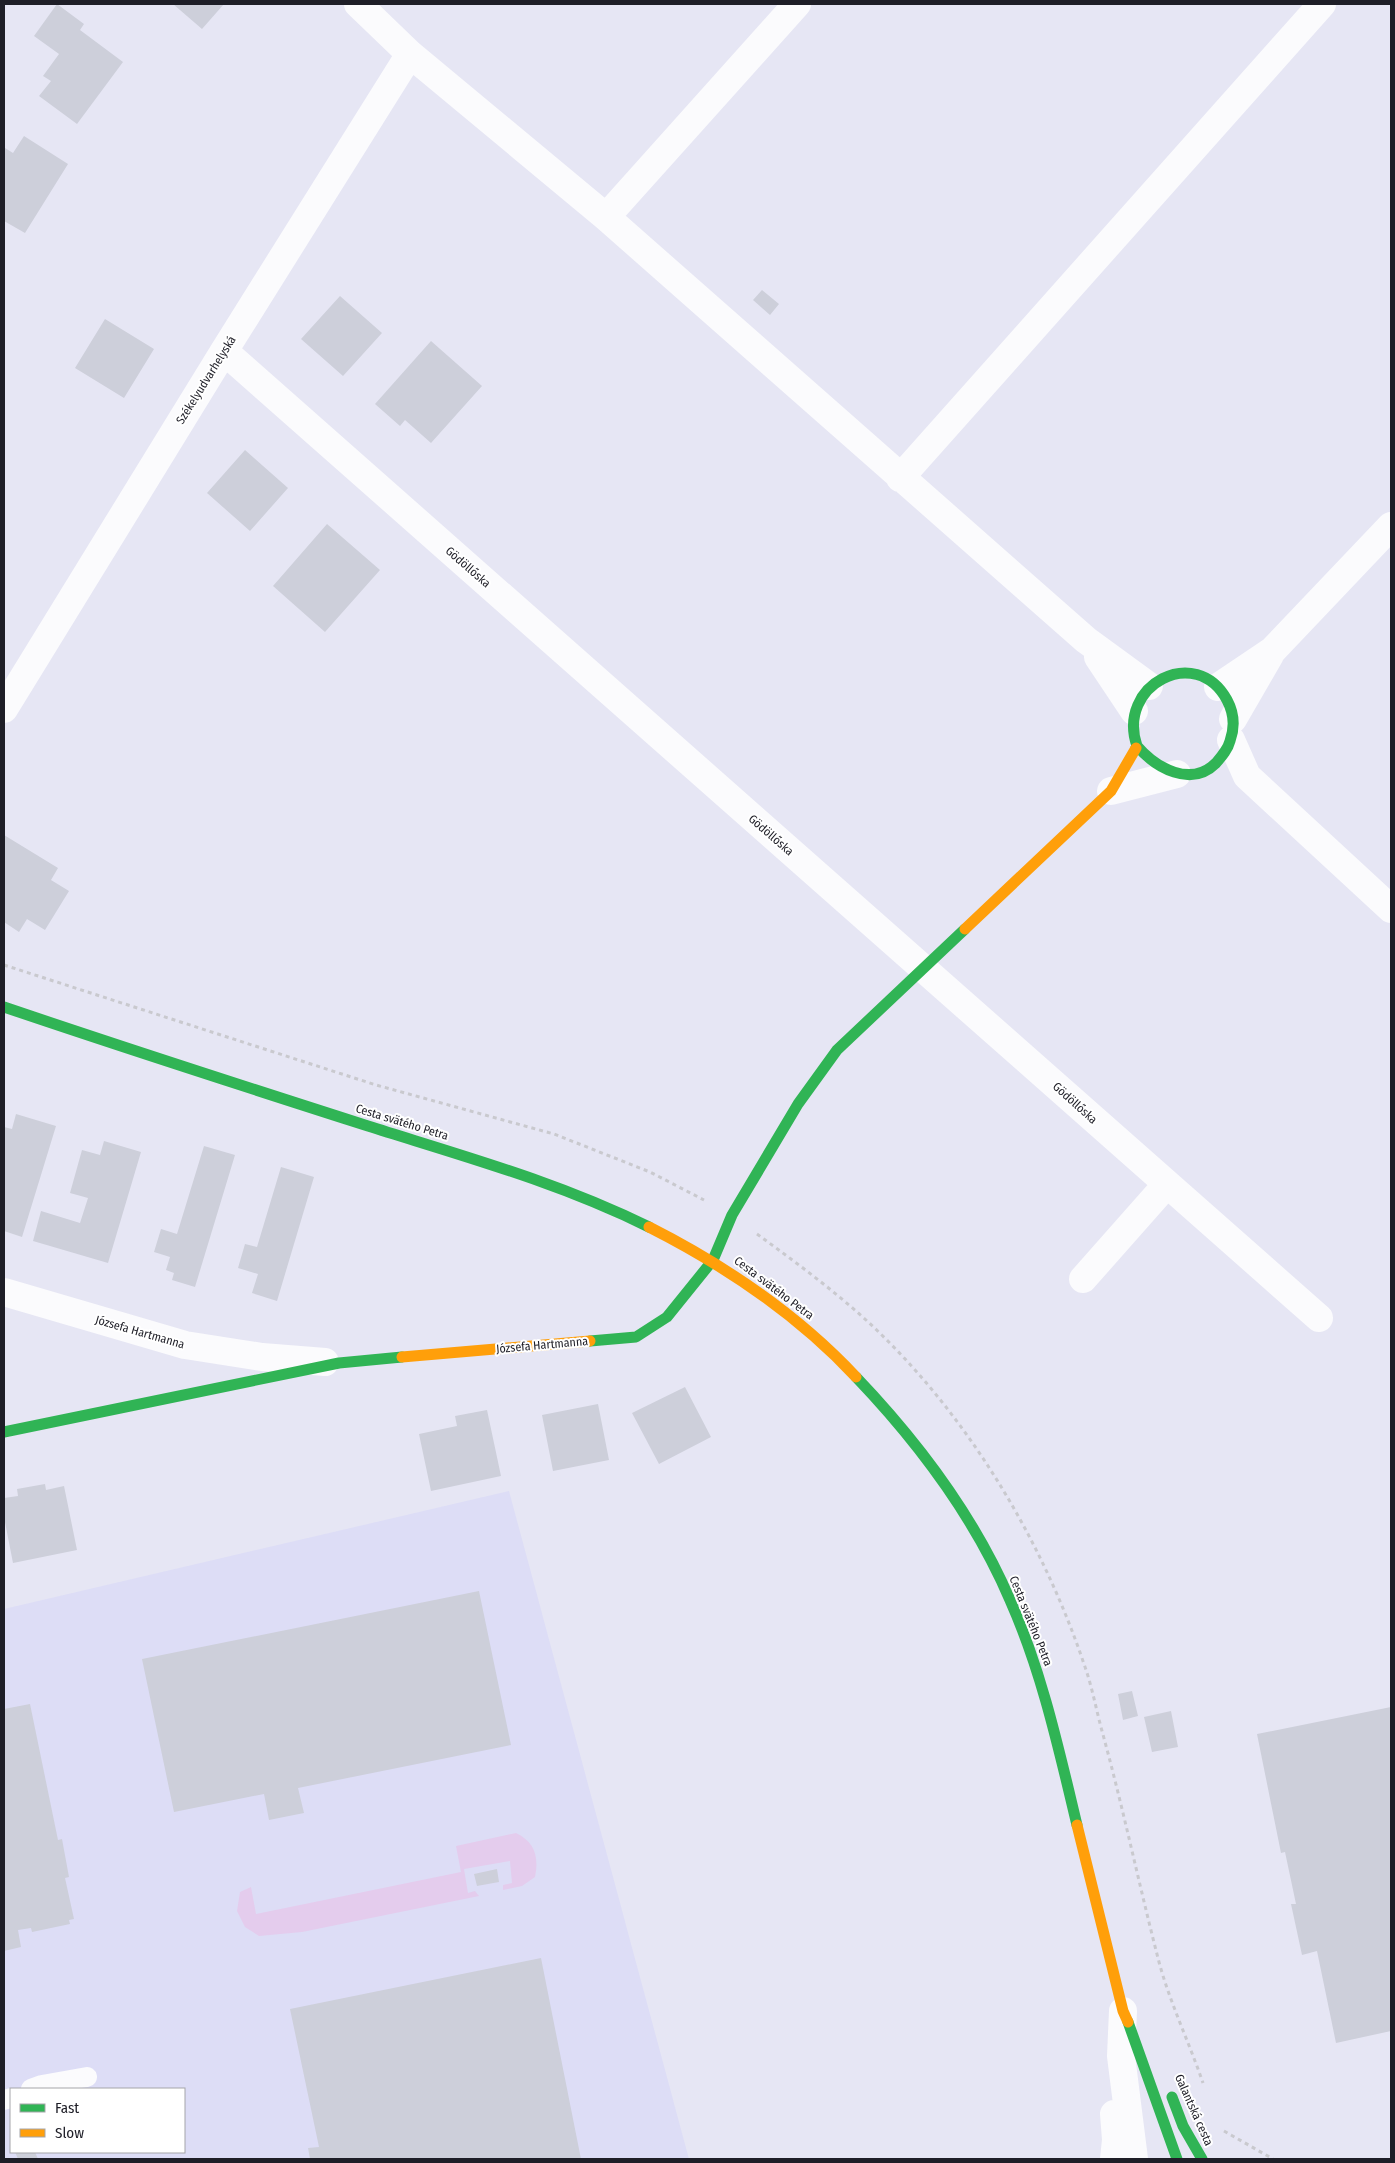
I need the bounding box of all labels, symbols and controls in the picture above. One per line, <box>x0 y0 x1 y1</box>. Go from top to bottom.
street label: Székelyudvarhelyská <box>173 333 239 427</box>
street label: Gödöllőska <box>443 544 493 590</box>
street label: Gödöllőska <box>746 812 796 858</box>
street label: Gödöllőska <box>1050 1079 1100 1127</box>
street label: Cesta svätého Petra <box>354 1101 450 1143</box>
street label: Cesta svätého Petra <box>731 1254 817 1323</box>
street label: Józsefa Hartmanna <box>94 1313 186 1351</box>
street label: Józsefa Hartmanna <box>495 1334 589 1356</box>
street label: Cesta svätého Petra <box>1007 1574 1056 1668</box>
street label: Galantská cesta <box>1172 2072 1216 2148</box>
legend <box>10 2088 185 2153</box>
text: Fast <box>55 2099 79 2117</box>
text: Slow <box>55 2124 84 2142</box>

